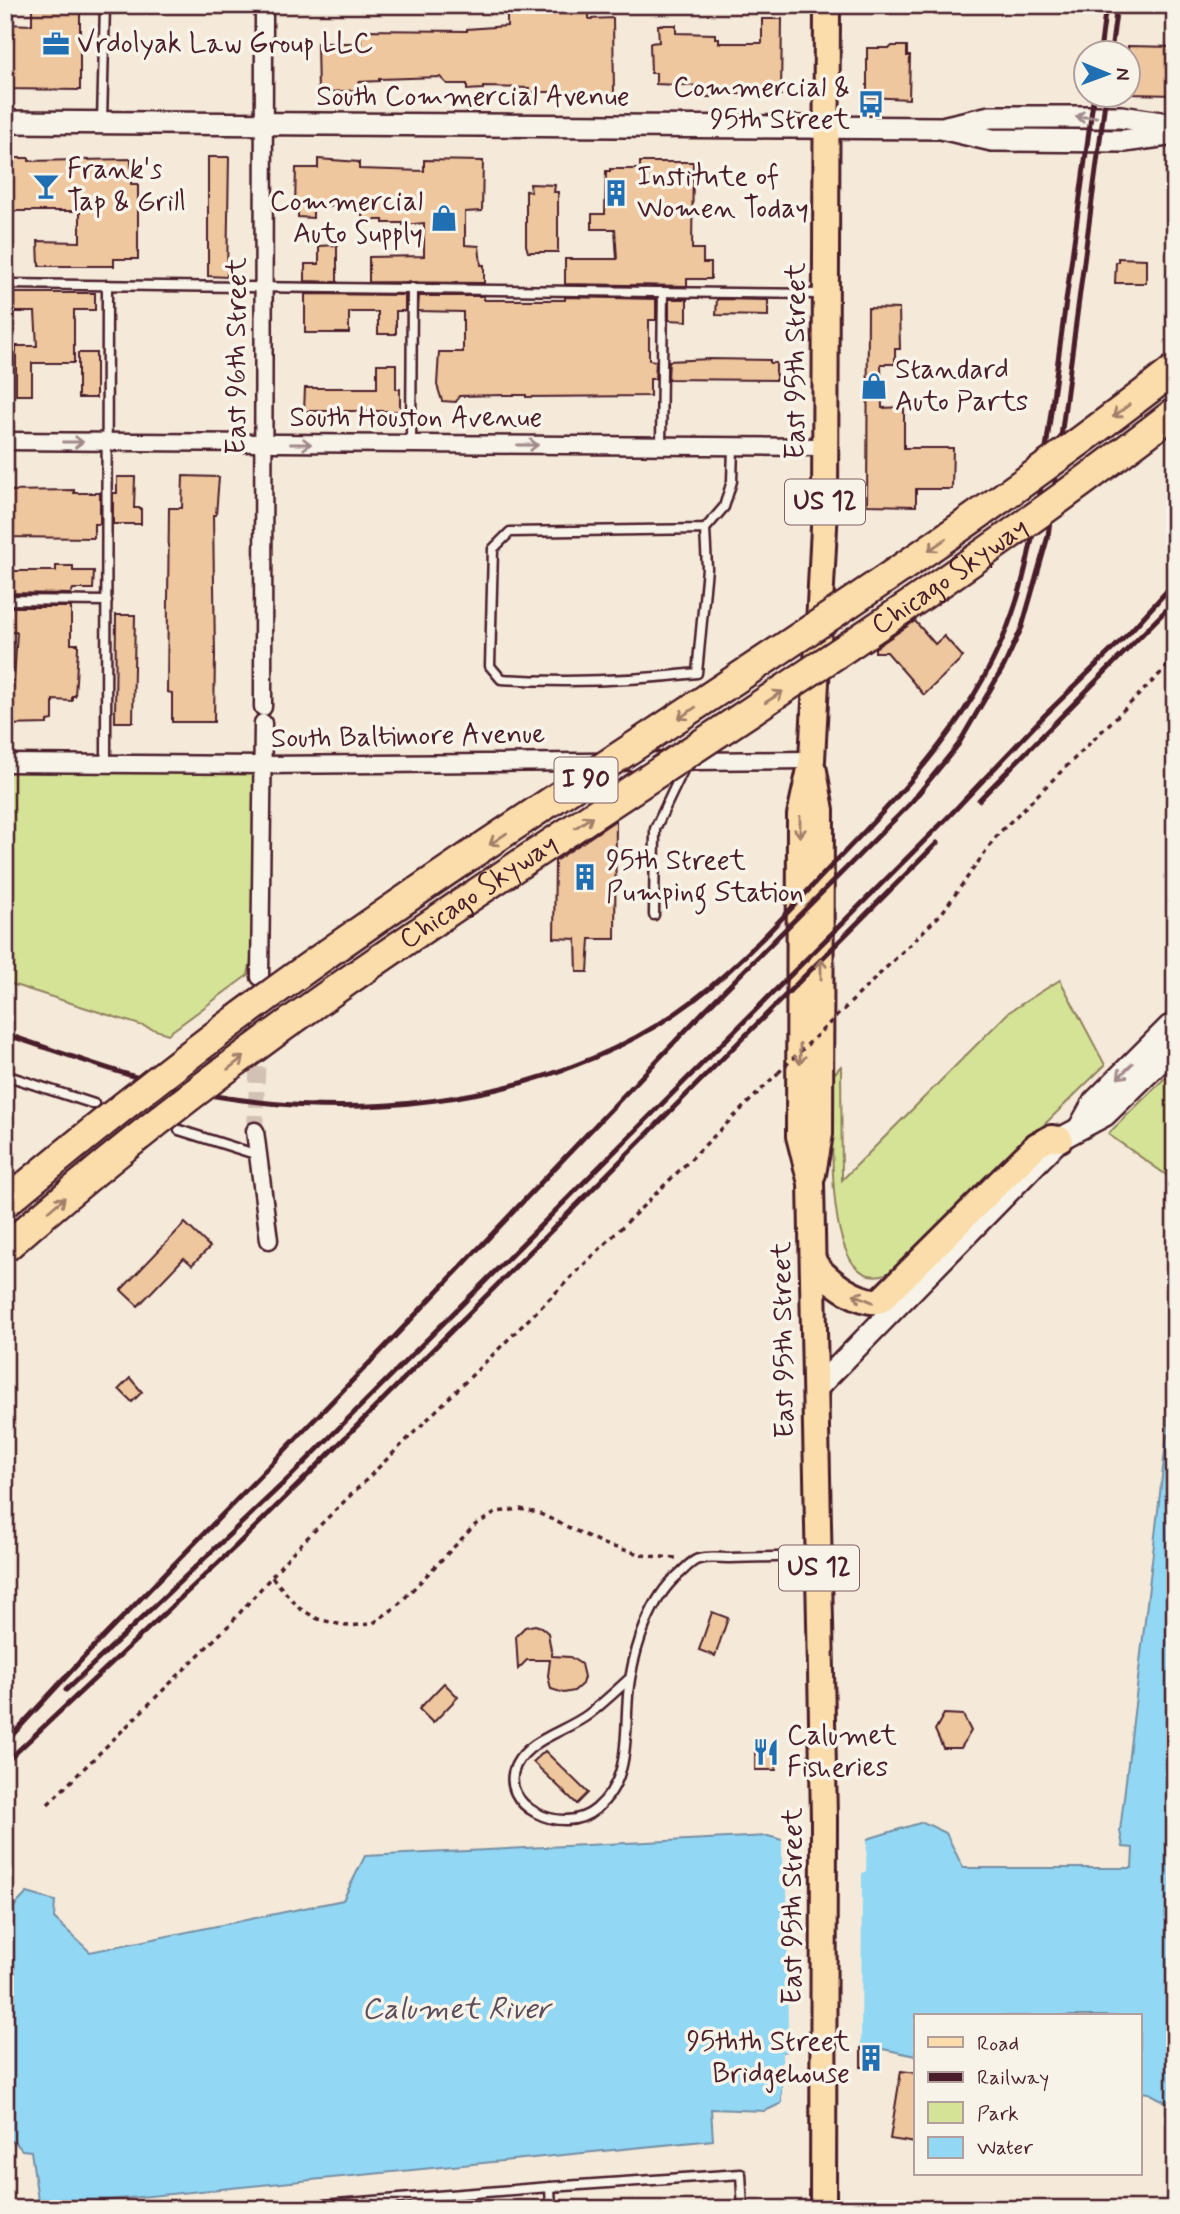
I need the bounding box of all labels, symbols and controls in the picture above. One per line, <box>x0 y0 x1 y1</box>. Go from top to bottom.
place label: Vrdolyak Law Group LLC <box>77 26 373 63</box>
office icon: Vrdolyak Law Group LLC <box>41 29 71 59</box>
north arrow <box>1072 38 1142 108</box>
text: N <box>1110 68 1135 81</box>
place label: Commercial & 95th Street <box>673 70 851 139</box>
street label: South Commercial Avenue <box>316 79 630 116</box>
bus stop icon: Commercial & 95th Street <box>856 89 886 119</box>
one-way arrow <box>1074 110 1097 124</box>
place label: Frank's Tap & Grill <box>67 152 186 221</box>
place label: Institute of Women Today <box>637 159 809 228</box>
bar icon: Frank's Tap & Grill <box>31 171 61 201</box>
building icon: Institute of Women Today <box>601 178 631 208</box>
place label: Commercial Auto Supply <box>270 184 423 253</box>
shop icon: Commercial Auto Supply <box>429 203 459 233</box>
street label: East 96th Street <box>219 257 256 455</box>
street label: East 95th Street <box>778 262 815 459</box>
place label: Standard Auto Parts <box>895 352 1028 421</box>
shop icon: Standard Auto Parts <box>859 371 889 401</box>
street label: South Houston Avenue <box>290 400 542 437</box>
one-way arrow <box>1112 404 1131 419</box>
one-way arrow <box>62 435 85 449</box>
one-way arrow <box>289 437 312 450</box>
one-way arrow <box>517 438 540 452</box>
road number: US 12 <box>785 480 865 524</box>
street label: Chicago Skyway <box>864 509 1036 644</box>
one-way arrow <box>928 538 947 552</box>
one-way arrow <box>763 689 783 703</box>
one-way arrow <box>678 705 697 720</box>
street label: South Baltimore Avenue <box>270 716 546 758</box>
road number: I 90 <box>554 758 618 802</box>
one-way arrow <box>573 814 593 828</box>
one-way arrow <box>793 815 807 838</box>
street label: Chicago Skyway <box>392 825 565 958</box>
one-way arrow <box>488 832 508 846</box>
place label: 95th Street Pumping Station <box>606 843 804 915</box>
building icon: 95th Street Pumping Station <box>570 862 600 892</box>
one-way arrow <box>814 958 828 981</box>
one-way arrow <box>793 1043 807 1066</box>
one-way arrow <box>226 1056 245 1071</box>
one-way arrow <box>1117 1062 1134 1079</box>
one-way arrow <box>48 1196 66 1212</box>
street label: East 95th Street <box>764 1241 804 1439</box>
one-way arrow <box>853 1290 874 1303</box>
road number: US 12 <box>779 1546 859 1590</box>
place label: Calumet Fisheries <box>787 1718 898 1787</box>
restaurant icon: Calumet Fisheries <box>751 1737 781 1767</box>
street label: East 95th Street <box>775 1807 812 2004</box>
water label: Calumet River <box>362 1990 554 2029</box>
legend <box>914 2014 1142 2176</box>
place label: 95thth Street Bridgehouse <box>686 2024 851 2093</box>
text: Road <box>977 2030 1019 2058</box>
building icon: 95thth Street Bridgehouse <box>856 2043 886 2073</box>
text: Railway <box>977 2064 1049 2092</box>
text: Park <box>977 2100 1019 2128</box>
text: Water <box>977 2134 1033 2162</box>

